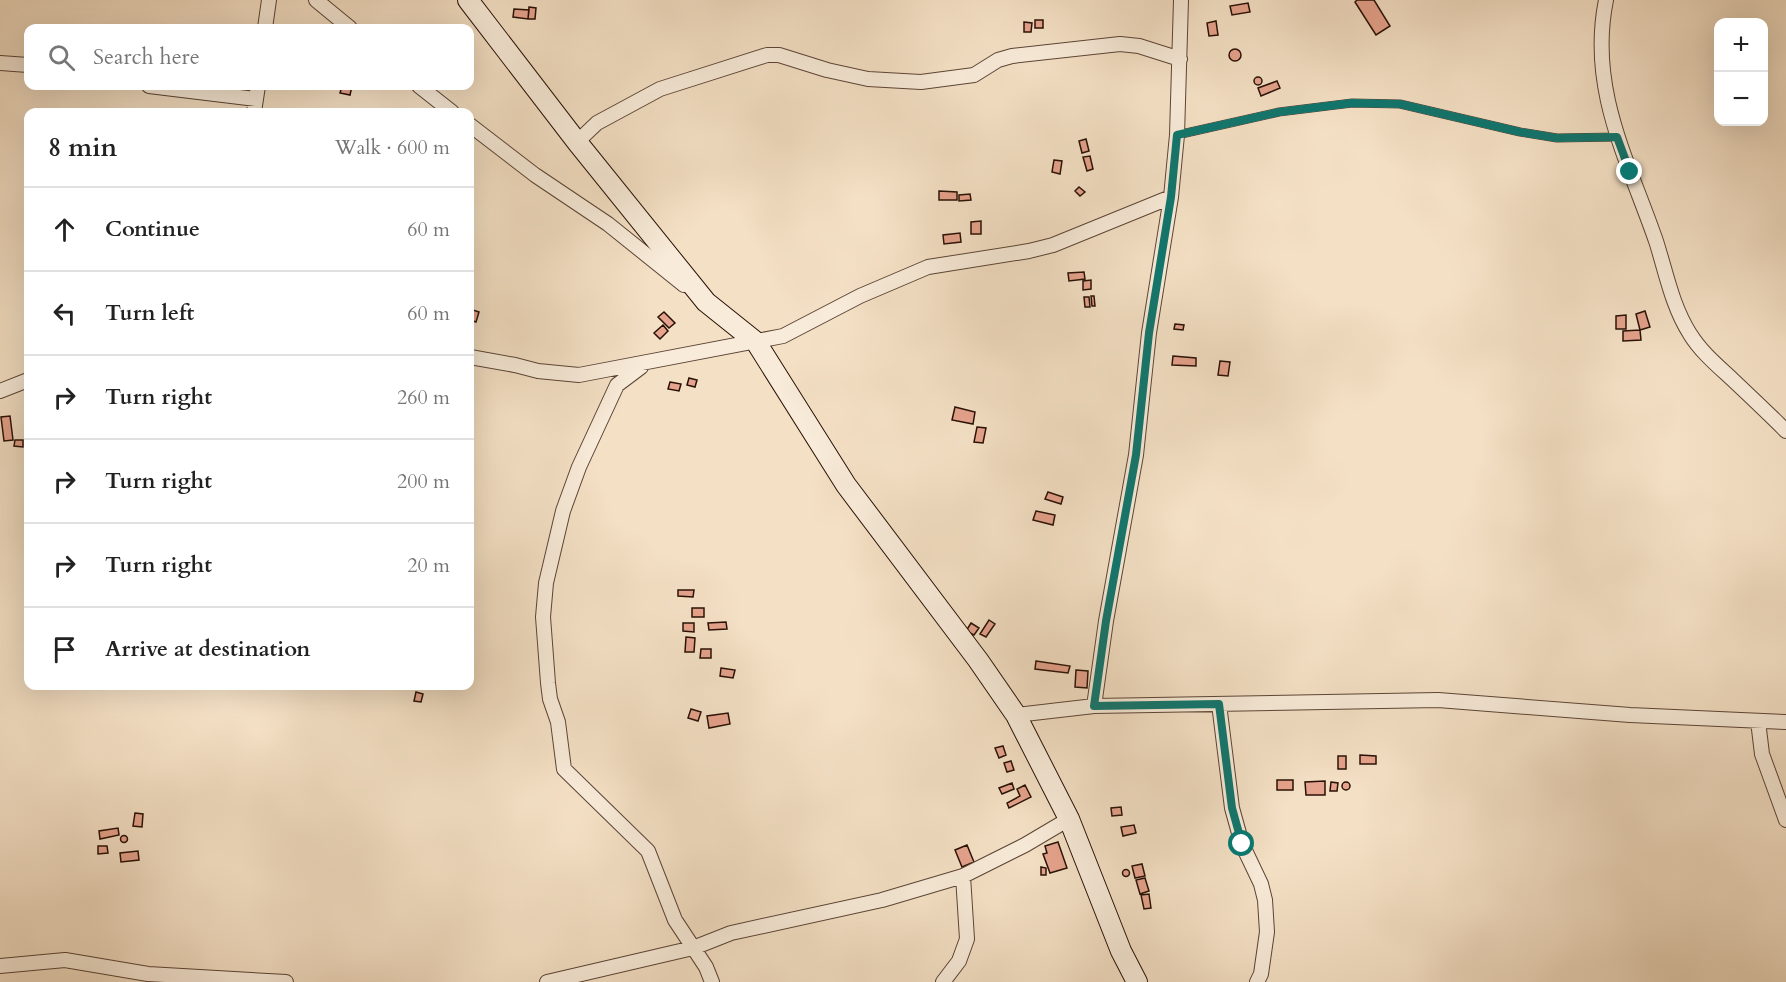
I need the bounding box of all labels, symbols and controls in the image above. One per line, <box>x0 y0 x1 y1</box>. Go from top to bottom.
map controls <box>1714 18 1768 126</box>
button: + <box>1714 18 1768 72</box>
search box <box>24 24 474 90</box>
icon: search <box>45 41 78 74</box>
text: Search here <box>93 42 200 72</box>
button: − <box>1714 72 1768 126</box>
text: 8 min <box>48 130 117 165</box>
text: Walk · 600 m <box>335 134 450 161</box>
route end <box>1616 158 1642 184</box>
icon: ahead <box>48 213 81 246</box>
text: Continue <box>105 214 200 244</box>
text: 60 m <box>407 216 450 243</box>
icon: left <box>48 297 81 330</box>
text: Turn left <box>105 298 194 328</box>
text: 60 m <box>407 300 450 327</box>
icon: right <box>48 381 81 414</box>
text: Turn right <box>105 382 212 412</box>
text: 260 m <box>397 384 450 411</box>
icon: right <box>48 465 81 498</box>
text: Turn right <box>105 466 212 496</box>
text: 200 m <box>397 468 450 495</box>
icon: right <box>48 549 81 582</box>
text: Turn right <box>105 550 212 580</box>
text: 20 m <box>407 552 450 579</box>
icon: arrive <box>48 633 81 666</box>
text: Arrive at destination <box>105 634 310 664</box>
route start <box>1228 830 1254 856</box>

